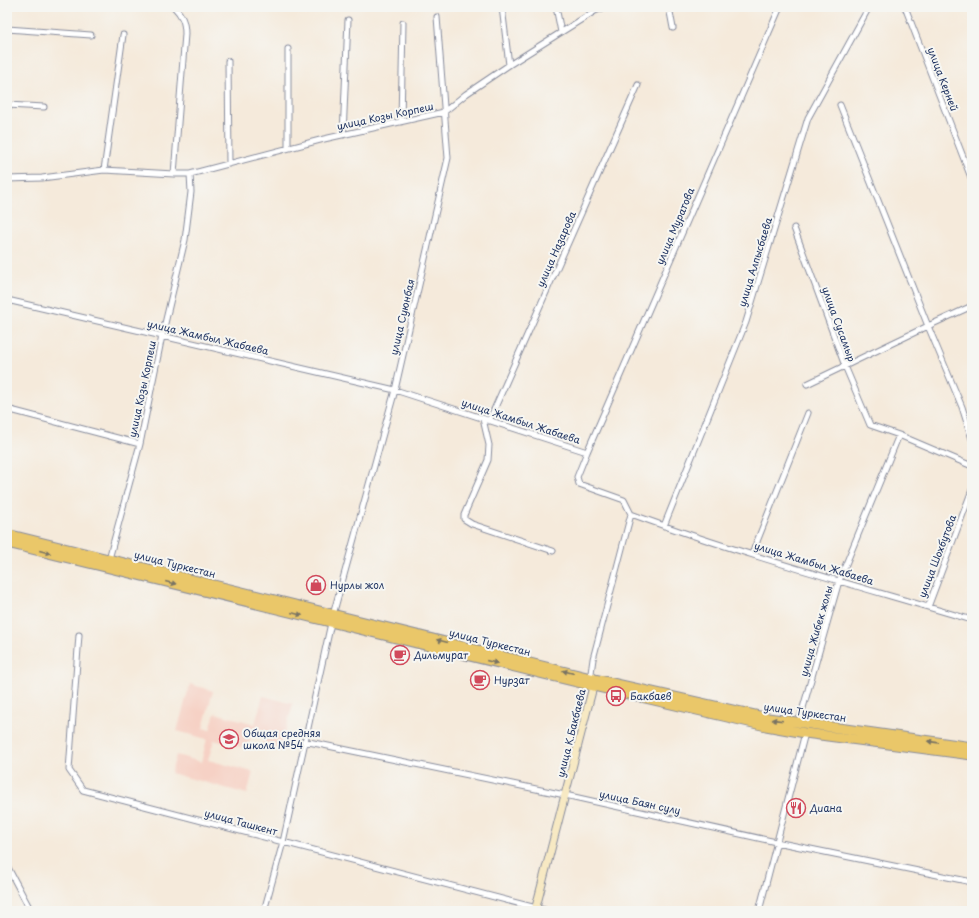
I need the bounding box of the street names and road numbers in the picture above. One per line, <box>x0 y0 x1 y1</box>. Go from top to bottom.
street label: улица Керней <box>924 45 963 113</box>
street label: улица Козы Корпеш <box>335 98 435 133</box>
street label: улица Муратова <box>652 184 699 267</box>
street label: улица Назарова <box>532 208 579 289</box>
street label: улица Алпысбаева <box>734 215 775 308</box>
street label: улица Суюнбая <box>385 277 419 357</box>
street label: улица Сусамыр <box>819 284 860 364</box>
street label: улица Жамбыл Жабаева <box>146 315 271 358</box>
street label: улица Козы Корпеш <box>124 339 159 439</box>
street label: улица Жамбыл Жабаева <box>460 394 583 447</box>
street label: улица Шохбутова <box>914 511 960 600</box>
street label: улица Жамбыл Жабаева <box>753 537 876 588</box>
street label: улица Туркестан <box>133 546 217 582</box>
street label: улица Жибек жолы <box>795 584 836 678</box>
street label: улица Туркестан <box>448 624 532 660</box>
street label: улица К.Бакбаева <box>552 686 589 779</box>
street label: улица Туркестан <box>763 698 847 726</box>
street label: улица Баян сулу <box>598 786 682 818</box>
street label: улица Ташкент <box>203 805 279 838</box>

